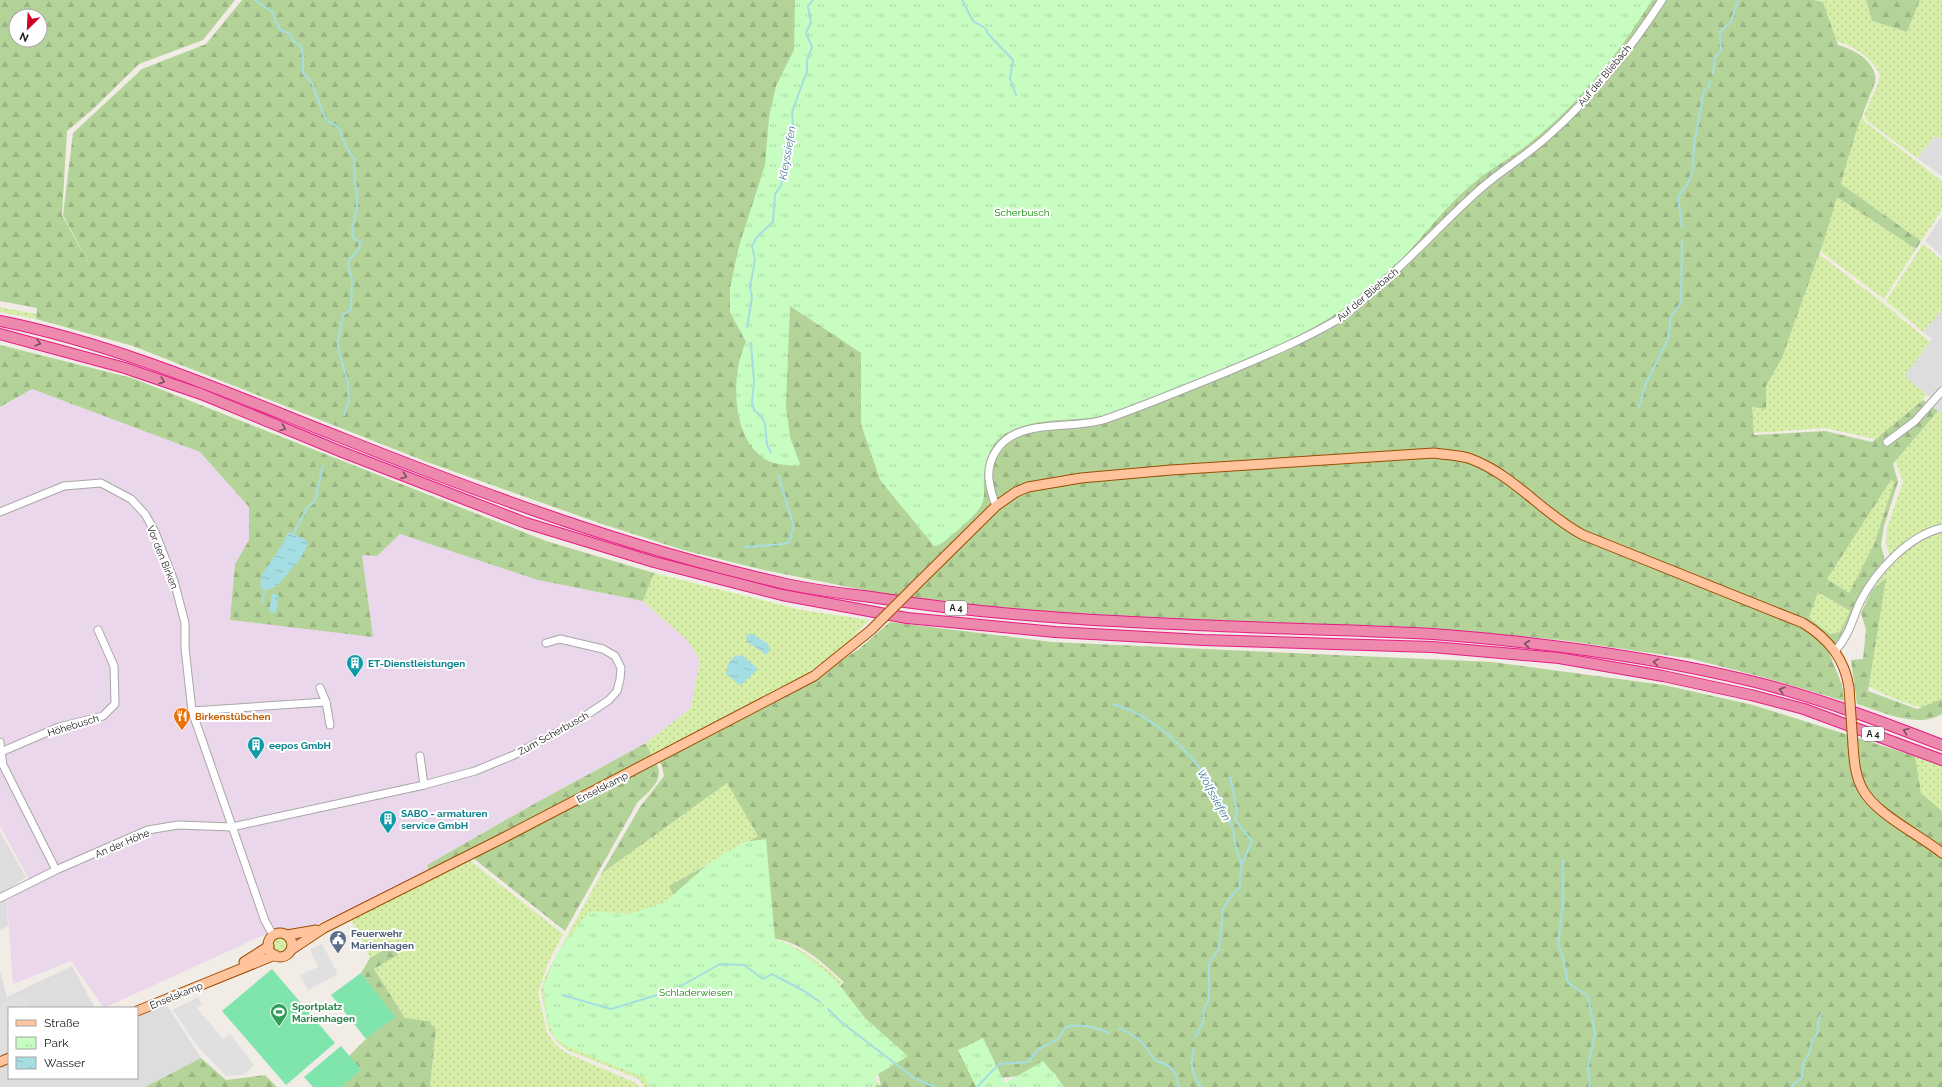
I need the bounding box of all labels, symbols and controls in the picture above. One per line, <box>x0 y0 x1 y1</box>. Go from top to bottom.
north arrow <box>8 8 48 48</box>
text: N <box>18 29 31 44</box>
street label: Auf der Bliebach <box>1576 42 1633 108</box>
water label: Kleyssiefen <box>776 125 799 181</box>
park label: Scherbusch <box>994 207 1050 218</box>
street label: Auf der Bliebach <box>1334 265 1400 323</box>
one-way arrow <box>34 338 41 347</box>
one-way arrow <box>159 376 166 384</box>
one-way arrow <box>279 423 287 431</box>
one-way arrow <box>401 471 408 479</box>
street label: Vor den Birken <box>145 524 180 591</box>
road number: A 4 <box>945 601 967 615</box>
one-way arrow <box>1524 639 1530 648</box>
building icon: ET-Dienstleistungen <box>345 653 365 678</box>
place label: ET-Dienstleistungen <box>368 658 465 669</box>
one-way arrow <box>1652 658 1659 667</box>
one-way arrow <box>1779 686 1786 695</box>
restaurant icon: Birkenstübchen <box>172 706 192 731</box>
street label: Zum Scherbusch <box>516 709 591 757</box>
place label: Birkenstübchen <box>195 711 271 722</box>
street label: Höhebusch <box>46 712 100 739</box>
road number: A 4 <box>1862 727 1884 741</box>
one-way arrow <box>1902 727 1909 735</box>
building icon: eepos GmbH <box>246 735 266 760</box>
place label: eepos GmbH <box>269 740 331 751</box>
water label: Wolfssiefen <box>1194 767 1233 823</box>
street label: Enselskamp <box>575 770 630 805</box>
place label: SABO - armaturen service GmbH <box>401 808 488 831</box>
building icon: SABO - armaturen service GmbH <box>378 809 398 834</box>
street label: An der Höhe <box>93 827 151 860</box>
place label: Feuerwehr Marienhagen <box>351 928 414 951</box>
public building icon: Feuerwehr Marienhagen <box>328 929 348 954</box>
street label: Enselskamp <box>148 980 204 1011</box>
park label: Schladerwiesen <box>659 987 733 998</box>
place label: Sportplatz Marienhagen <box>292 1001 355 1024</box>
sports icon: Sportplatz Marienhagen <box>269 1002 289 1027</box>
legend <box>8 1007 138 1079</box>
text: Straße <box>44 1016 80 1030</box>
text: Park <box>44 1036 69 1050</box>
text: Wasser <box>44 1056 86 1070</box>

